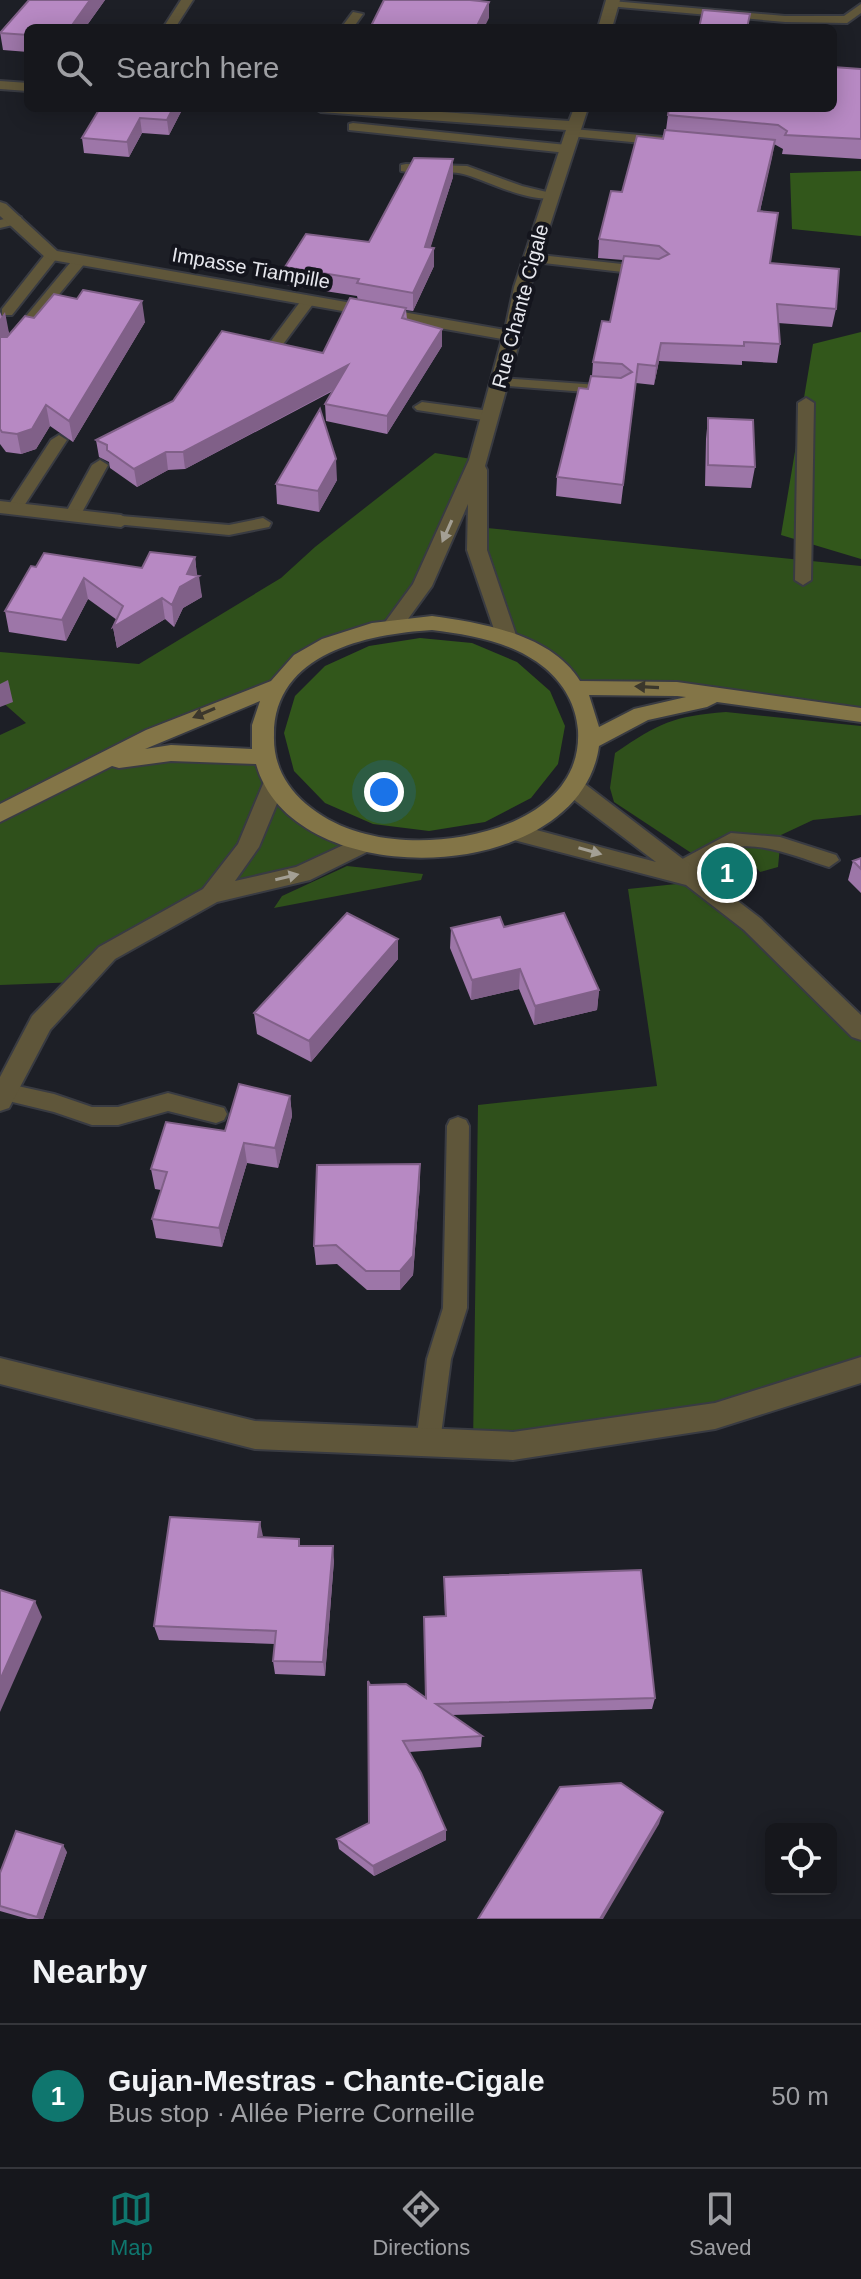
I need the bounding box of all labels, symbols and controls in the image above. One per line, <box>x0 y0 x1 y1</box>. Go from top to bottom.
search box <box>24 24 837 112</box>
icon: search <box>52 46 96 90</box>
text: Search here <box>116 51 279 84</box>
street label: Rue Chante Cigale <box>488 222 552 390</box>
street label: Impasse Tiampille <box>170 243 332 293</box>
one-way arrow <box>440 519 453 543</box>
one-way arrow <box>634 680 659 693</box>
one-way arrow <box>192 707 215 720</box>
your location <box>364 772 404 812</box>
pin: 1 <box>701 843 753 903</box>
one-way arrow <box>577 846 602 858</box>
one-way arrow <box>274 870 299 883</box>
map controls <box>765 1823 837 1895</box>
button: locate <box>765 1823 837 1895</box>
text: Nearby <box>32 1952 147 1990</box>
text: Gujan-Mestras - Chante-Cigale <box>108 2064 545 2097</box>
text: 1 <box>51 2081 65 2111</box>
text: 50 m <box>771 2081 829 2111</box>
text: Bus stop · Allée Pierre Corneille <box>108 2098 475 2128</box>
tab: Map <box>109 2187 153 2261</box>
tab: Directions <box>372 2187 470 2261</box>
tab: Saved <box>689 2187 752 2261</box>

